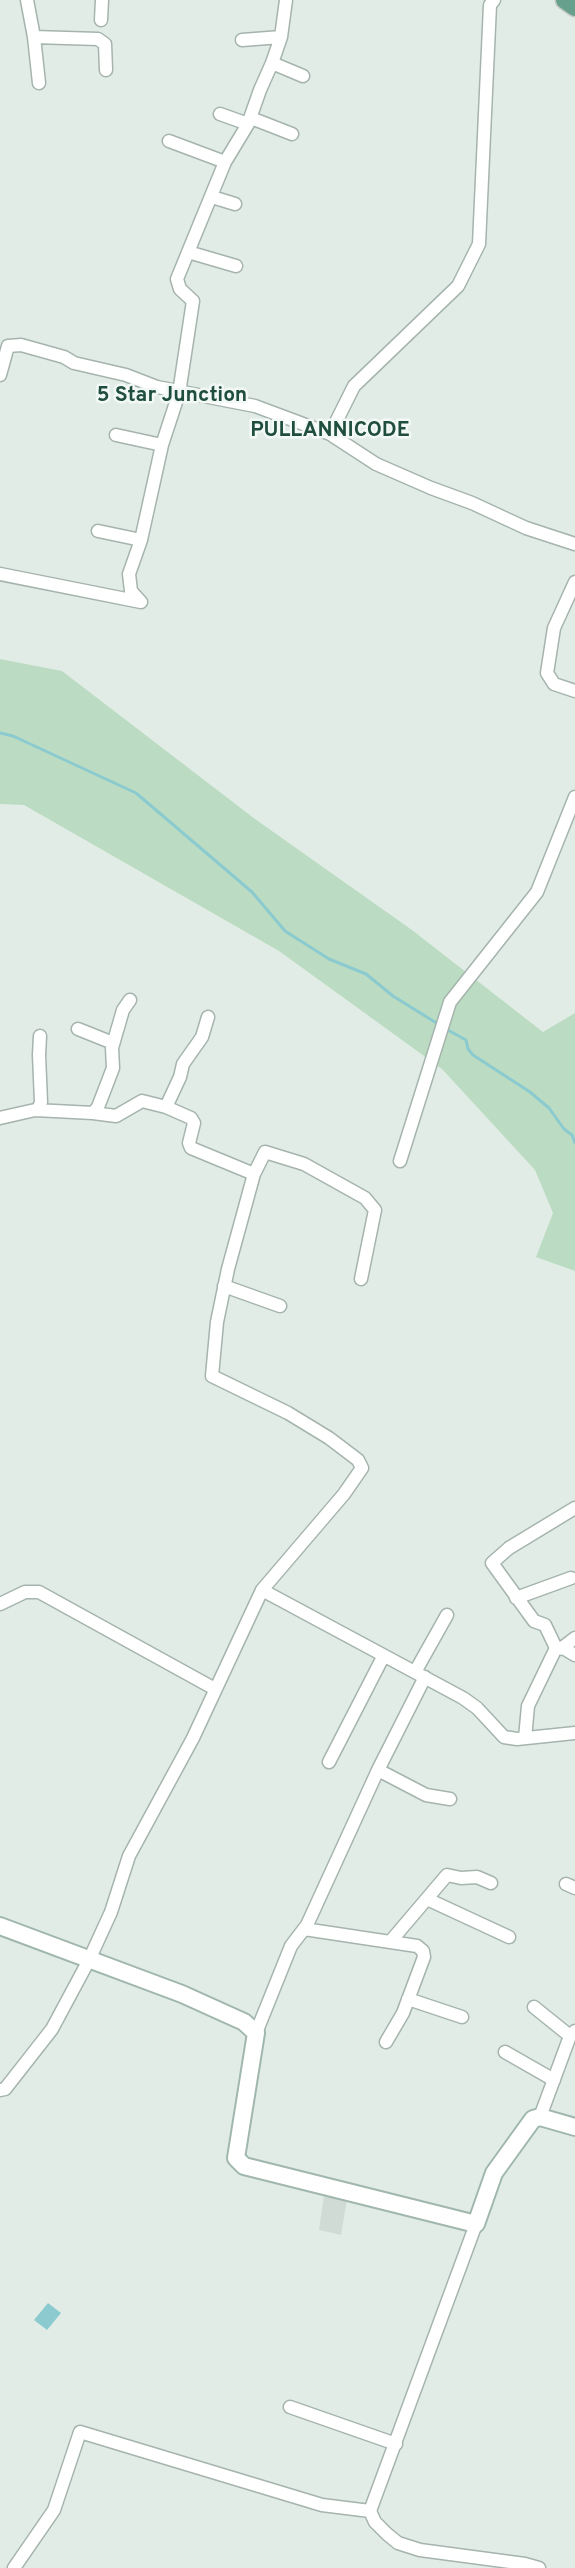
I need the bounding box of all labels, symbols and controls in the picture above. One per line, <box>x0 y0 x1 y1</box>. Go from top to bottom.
district label: 5 Star Junction <box>97 384 247 410</box>
district label: PULLANNICODE <box>250 419 410 445</box>

